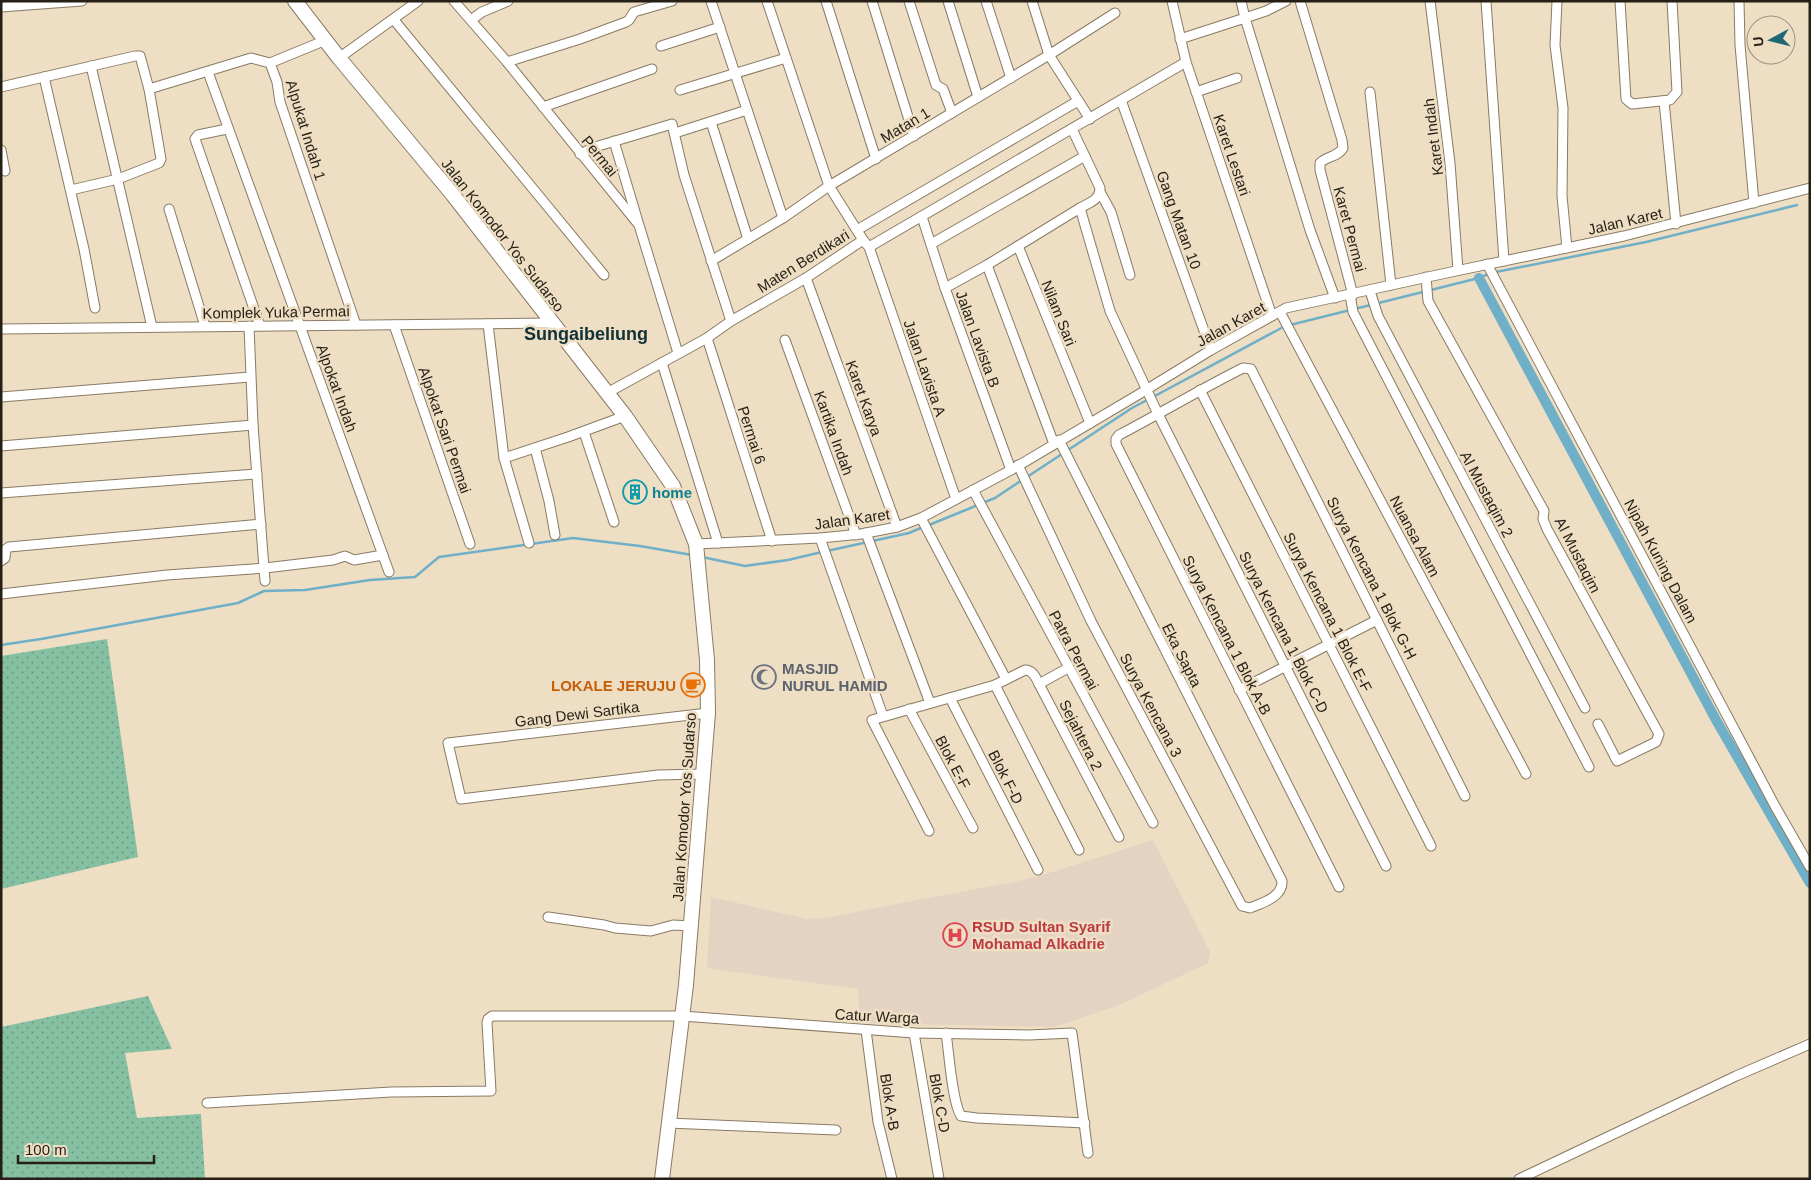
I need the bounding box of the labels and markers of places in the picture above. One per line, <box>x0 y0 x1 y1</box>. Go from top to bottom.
building icon: home <box>622 479 648 505</box>
place label: home <box>652 484 692 501</box>
place label: MASJID NURUL HAMID <box>782 660 888 694</box>
mosque icon: MASJID NURUL HAMID <box>751 664 777 690</box>
cafe icon: LOKALE JERUJU <box>680 672 706 698</box>
place label: LOKALE JERUJU <box>551 677 676 694</box>
place label: RSUD Sultan Syarif Mohamad Alkadrie <box>972 918 1111 952</box>
hospital icon: RSUD Sultan Syarif Mohamad Alkadrie <box>942 922 968 948</box>

